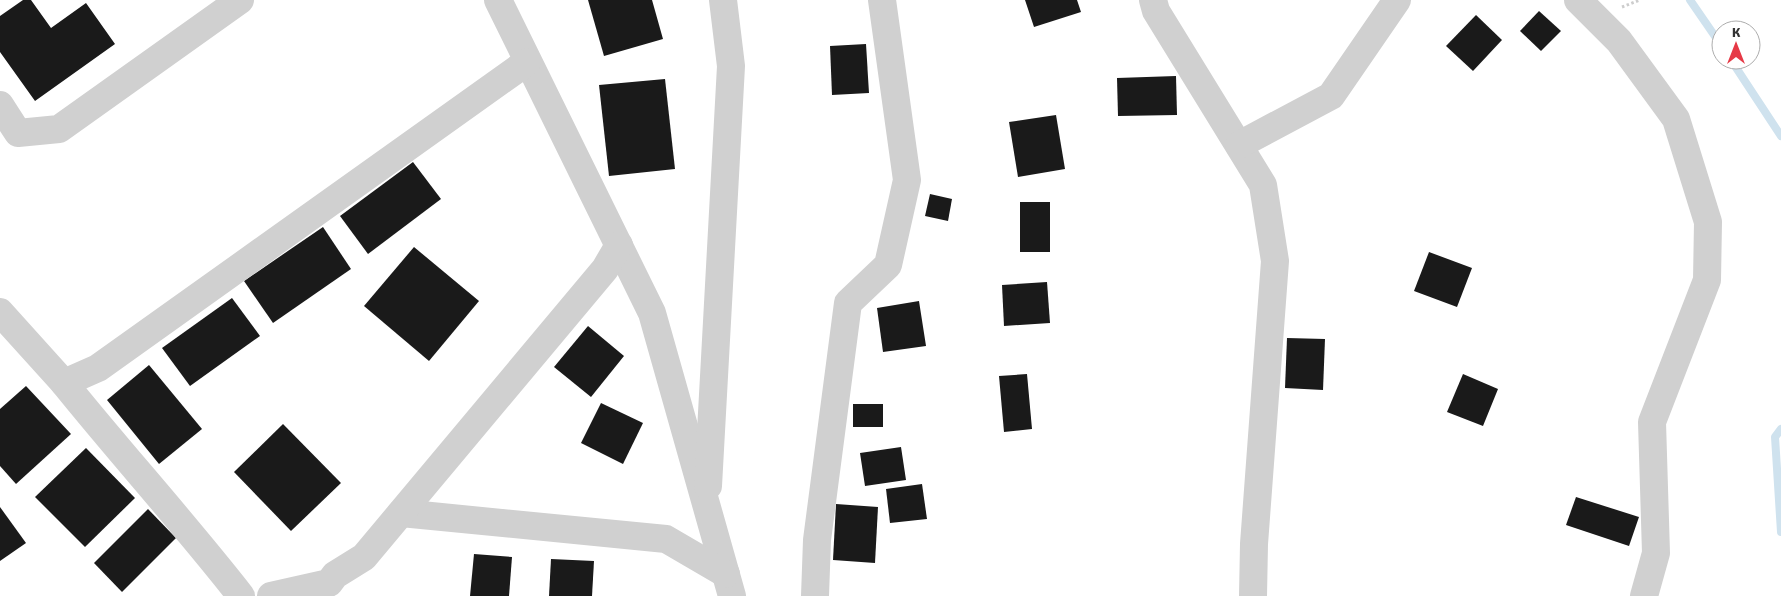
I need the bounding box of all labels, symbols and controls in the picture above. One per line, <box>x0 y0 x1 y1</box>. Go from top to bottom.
north arrow <box>1711 20 1761 70</box>
text: K <box>1732 24 1741 41</box>

